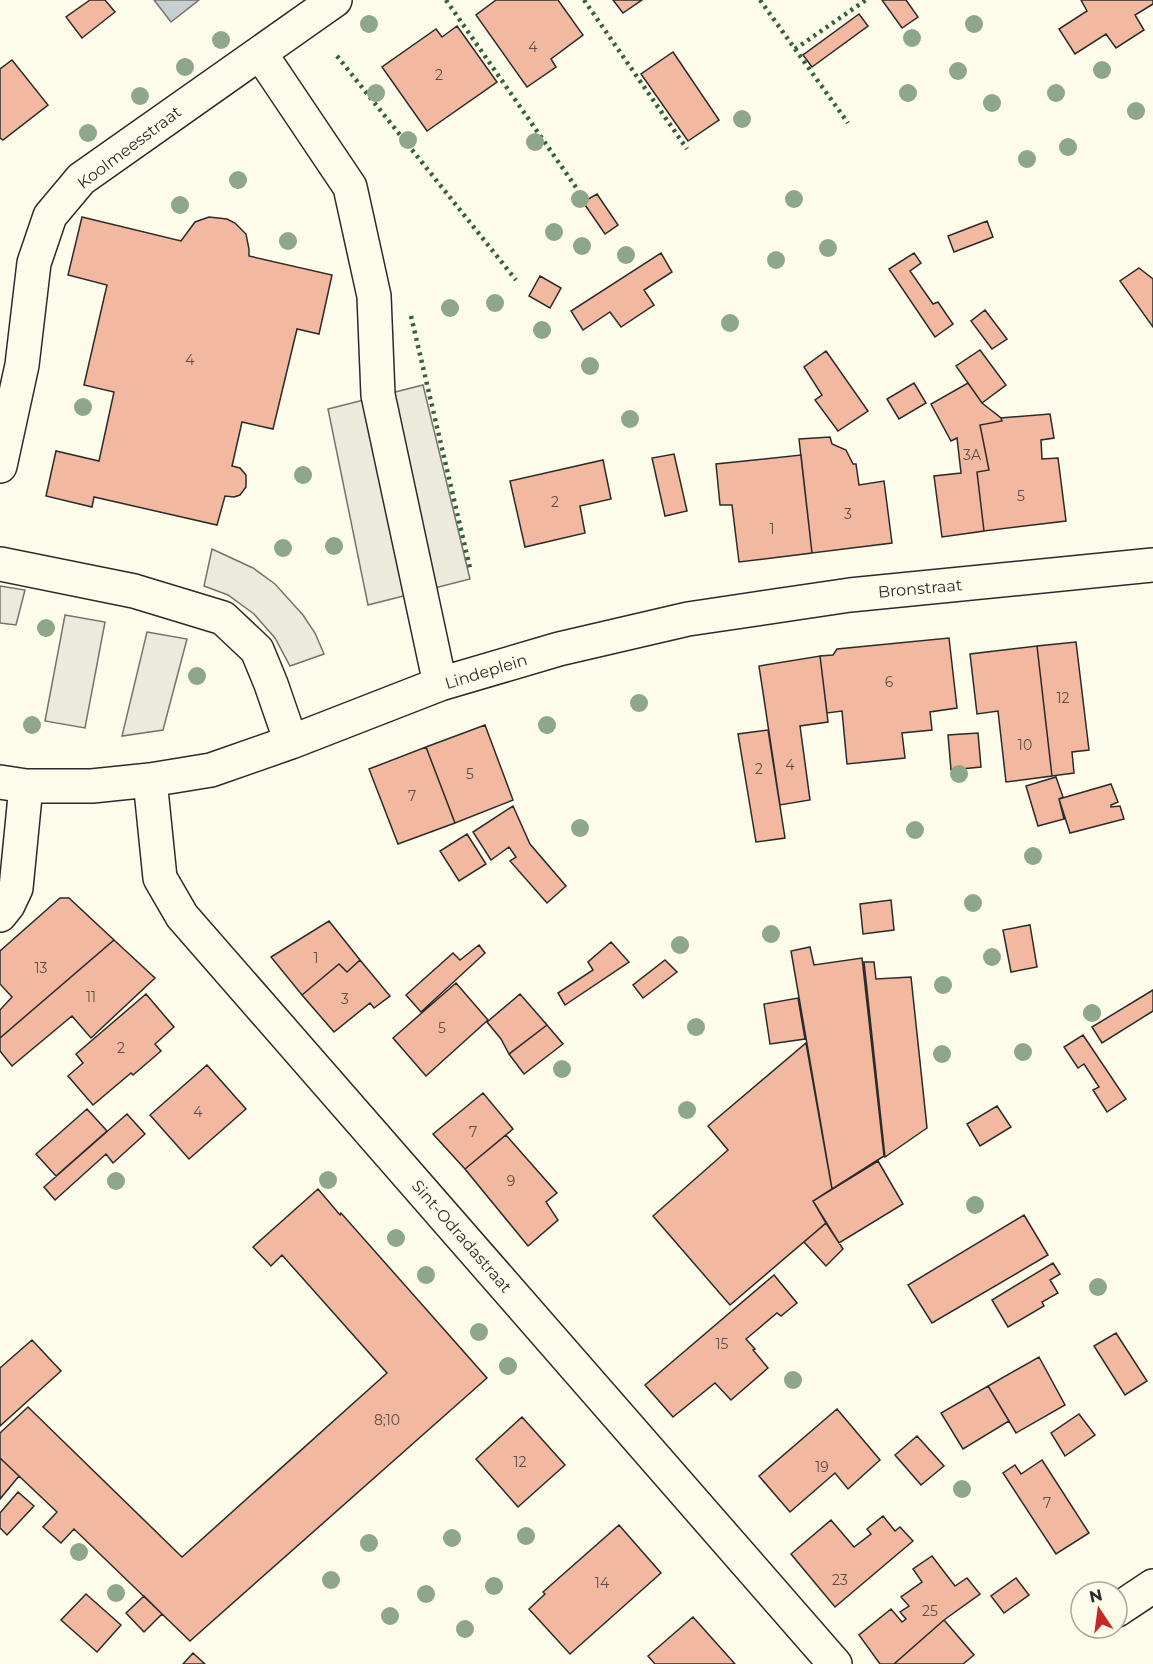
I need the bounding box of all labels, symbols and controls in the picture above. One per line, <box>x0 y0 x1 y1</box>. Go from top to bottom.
house number: 4 <box>528 38 538 56</box>
house number: 2 <box>435 66 443 84</box>
street label: Koolmeesstraat <box>74 102 185 193</box>
house number: 4 <box>185 351 195 369</box>
house number: 3A <box>963 446 982 464</box>
house number: 5 <box>1017 487 1025 505</box>
house number: 2 <box>551 493 559 511</box>
house number: 3 <box>844 505 852 523</box>
house number: 1 <box>769 520 775 538</box>
street label: Bronstraat <box>877 575 963 602</box>
street label: Lindeplein <box>443 650 530 693</box>
house number: 6 <box>885 673 894 691</box>
house number: 12 <box>1056 689 1070 707</box>
house number: 10 <box>1018 736 1032 754</box>
house number: 4 <box>785 756 795 774</box>
house number: 2 <box>755 760 763 778</box>
house number: 5 <box>466 765 474 783</box>
house number: 7 <box>408 787 416 805</box>
house number: 1 <box>313 949 319 967</box>
house number: 13 <box>35 959 48 977</box>
house number: 11 <box>86 988 96 1006</box>
house number: 3 <box>341 990 349 1008</box>
house number: 5 <box>438 1019 446 1037</box>
house number: 2 <box>117 1039 125 1057</box>
house number: 4 <box>193 1103 203 1121</box>
house number: 7 <box>469 1123 477 1141</box>
house number: 9 <box>507 1172 515 1190</box>
street label: Sint-Odradastraat <box>408 1176 516 1297</box>
house number: 15 <box>716 1335 729 1353</box>
house number: 8;10 <box>374 1411 400 1429</box>
house number: 12 <box>513 1453 527 1471</box>
house number: 19 <box>815 1458 829 1476</box>
house number: 7 <box>1043 1494 1051 1512</box>
house number: 23 <box>832 1571 848 1589</box>
house number: 14 <box>595 1574 610 1592</box>
north arrow <box>1069 1580 1129 1640</box>
text: N <box>1087 1585 1104 1607</box>
house number: 25 <box>922 1602 938 1620</box>

